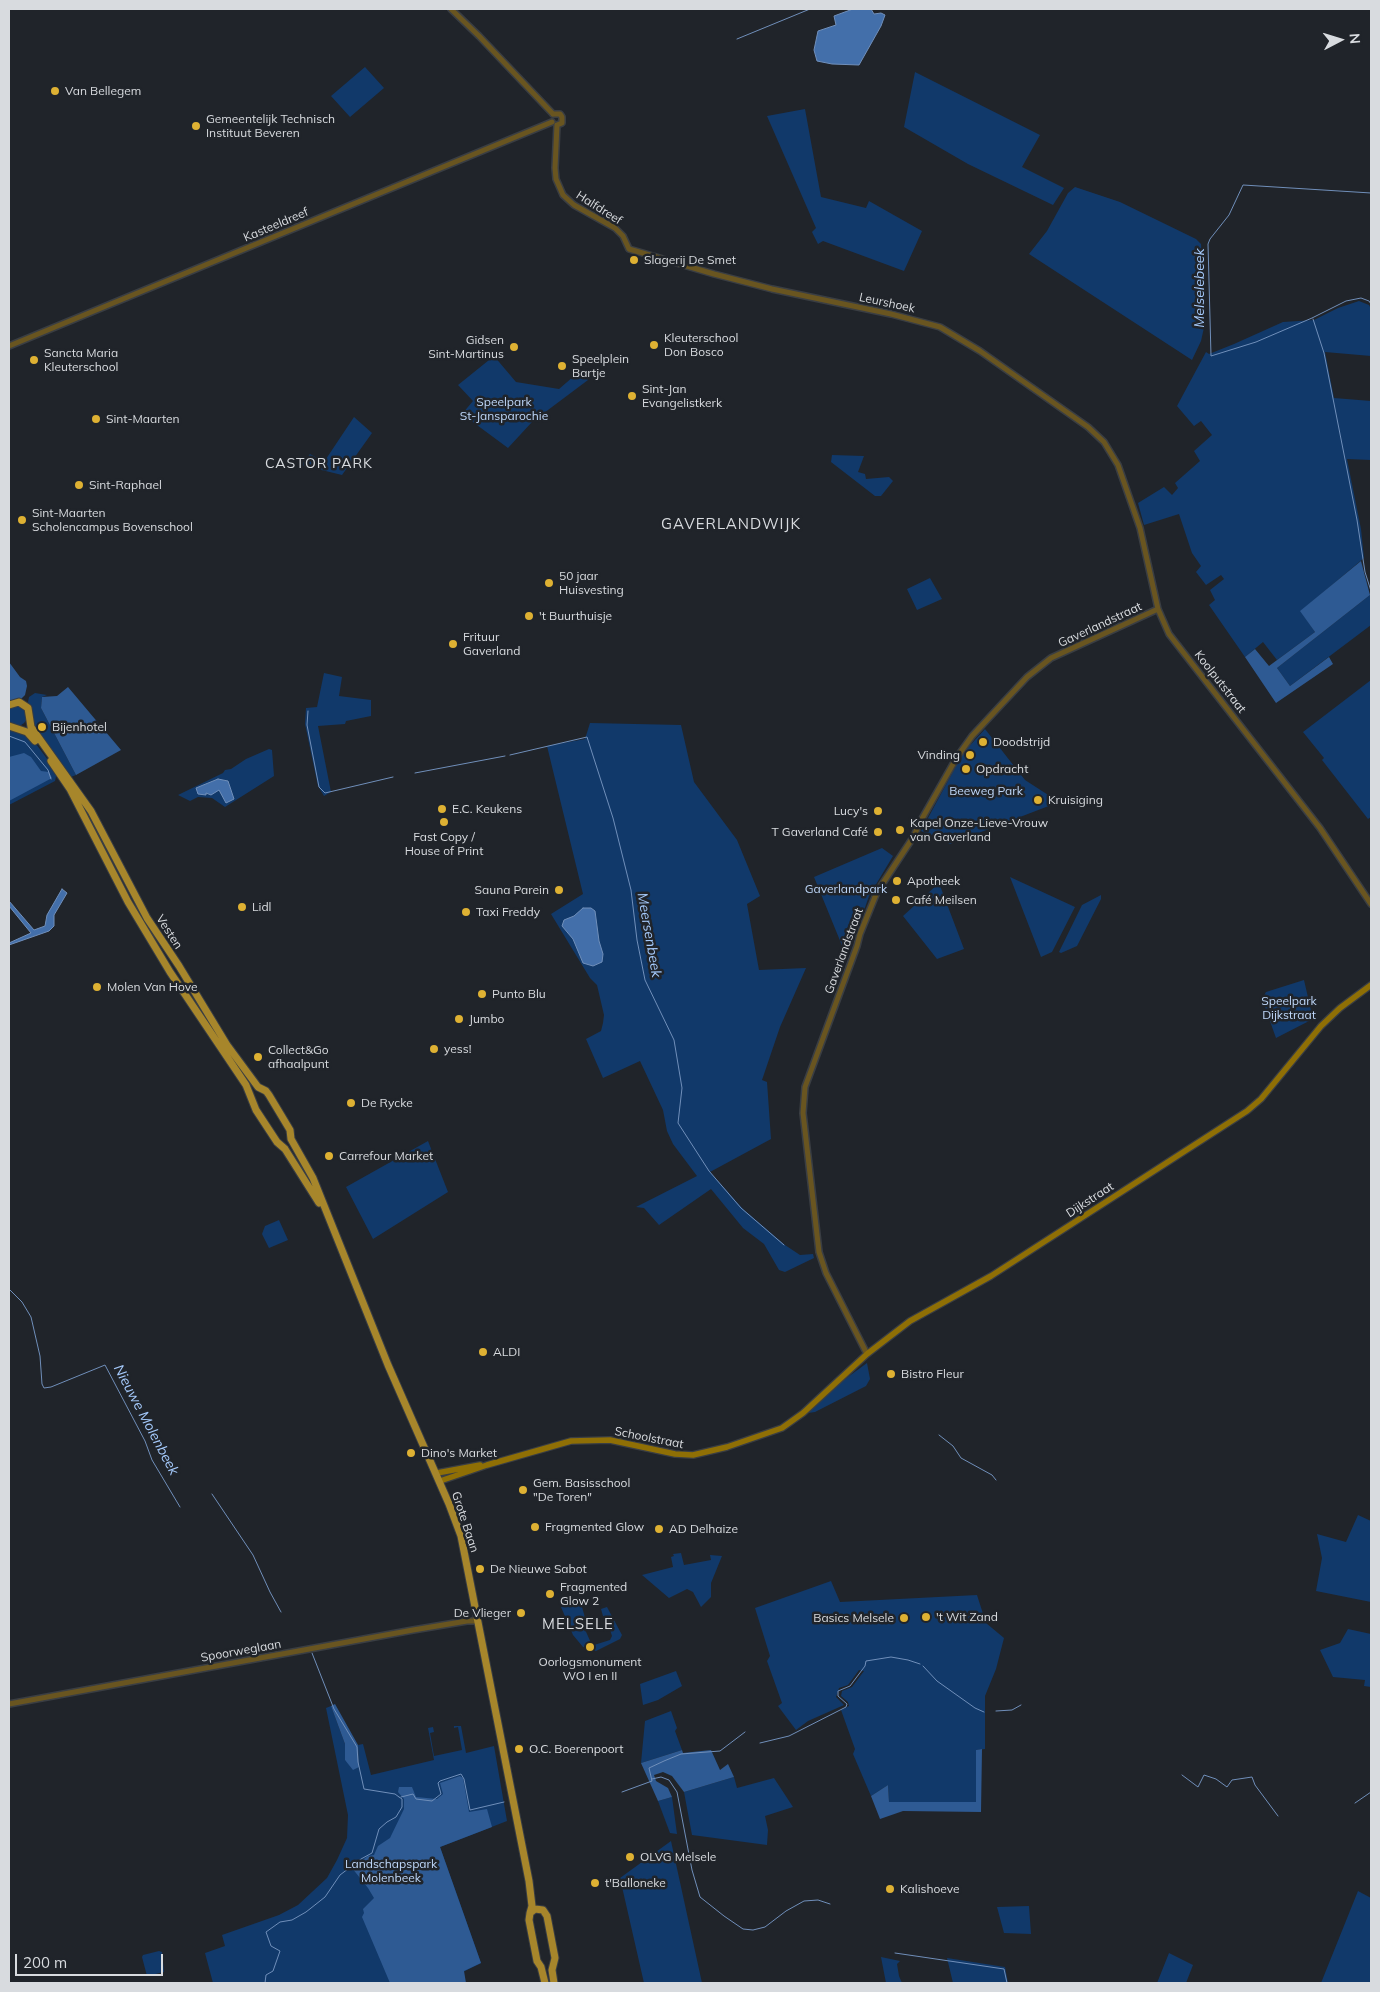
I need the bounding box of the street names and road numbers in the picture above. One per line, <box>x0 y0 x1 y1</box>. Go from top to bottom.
street label: Halfdreef <box>573 188 625 228</box>
street label: Kasteeldreef <box>241 205 311 245</box>
street label: Leurshoek <box>858 290 916 316</box>
street label: Gaverlandstraat <box>1056 599 1144 651</box>
street label: Koolputstraat <box>1191 648 1249 716</box>
street label: Gaverlandstraat <box>822 906 866 996</box>
street label: Vesten <box>153 912 185 952</box>
street label: Dijkstraat <box>1064 1179 1116 1221</box>
street label: Schoolstraat <box>613 1424 685 1452</box>
street label: Grote Baan <box>448 1490 482 1554</box>
street label: Spoorweglaan <box>200 1637 282 1665</box>

